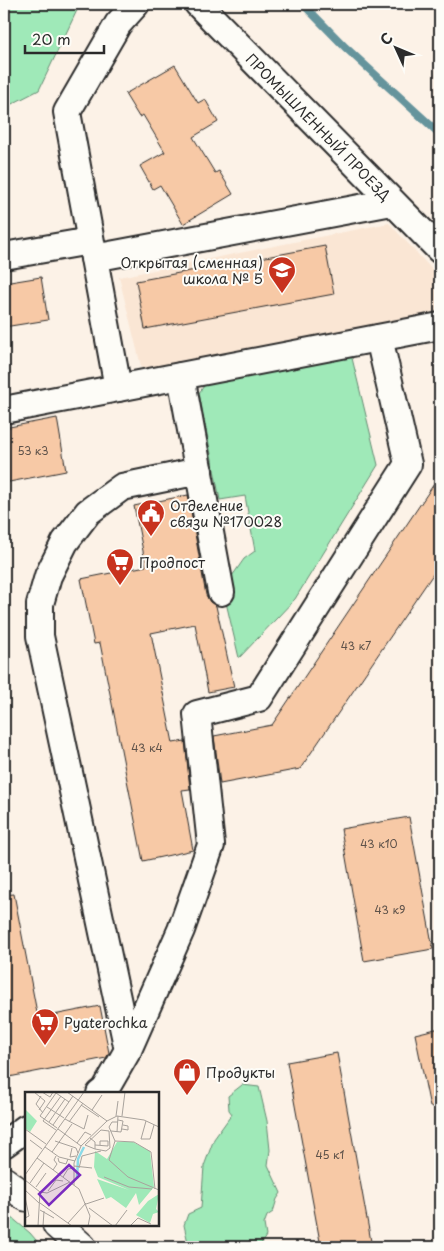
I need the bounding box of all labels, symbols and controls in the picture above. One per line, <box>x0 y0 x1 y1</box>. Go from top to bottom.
scale bar <box>25 22 104 54</box>
north arrow <box>372 22 422 72</box>
text: 20 m <box>32 27 71 50</box>
text: С <box>375 28 397 50</box>
street label: ПРОМЫШЛЕННЫЙ ПРОЕЗД <box>241 48 396 205</box>
place label: Открытая (сменная) школа № 5 <box>120 252 263 289</box>
school or university icon: Открытая (сменная) школа № 5 <box>267 255 297 294</box>
house number: 53 к3 <box>17 442 49 459</box>
place label: Отделение связи №170028 <box>170 495 282 532</box>
public building icon: Отделение связи №170028 <box>136 498 166 537</box>
supermarket icon: Продпост <box>105 547 135 586</box>
place label: Продпост <box>139 552 205 573</box>
house number: 43 к7 <box>341 637 371 654</box>
house number: 43 к4 <box>131 739 163 756</box>
house number: 43 к10 <box>360 835 398 852</box>
house number: 43 к9 <box>375 901 405 918</box>
supermarket icon: Pyaterochka <box>30 1007 60 1046</box>
place label: Pyaterochka <box>64 1012 148 1033</box>
shop icon: Продукты <box>172 1057 202 1096</box>
place label: Продукты <box>206 1062 275 1083</box>
inset map <box>25 1092 159 1226</box>
house number: 45 к1 <box>316 1146 345 1163</box>

